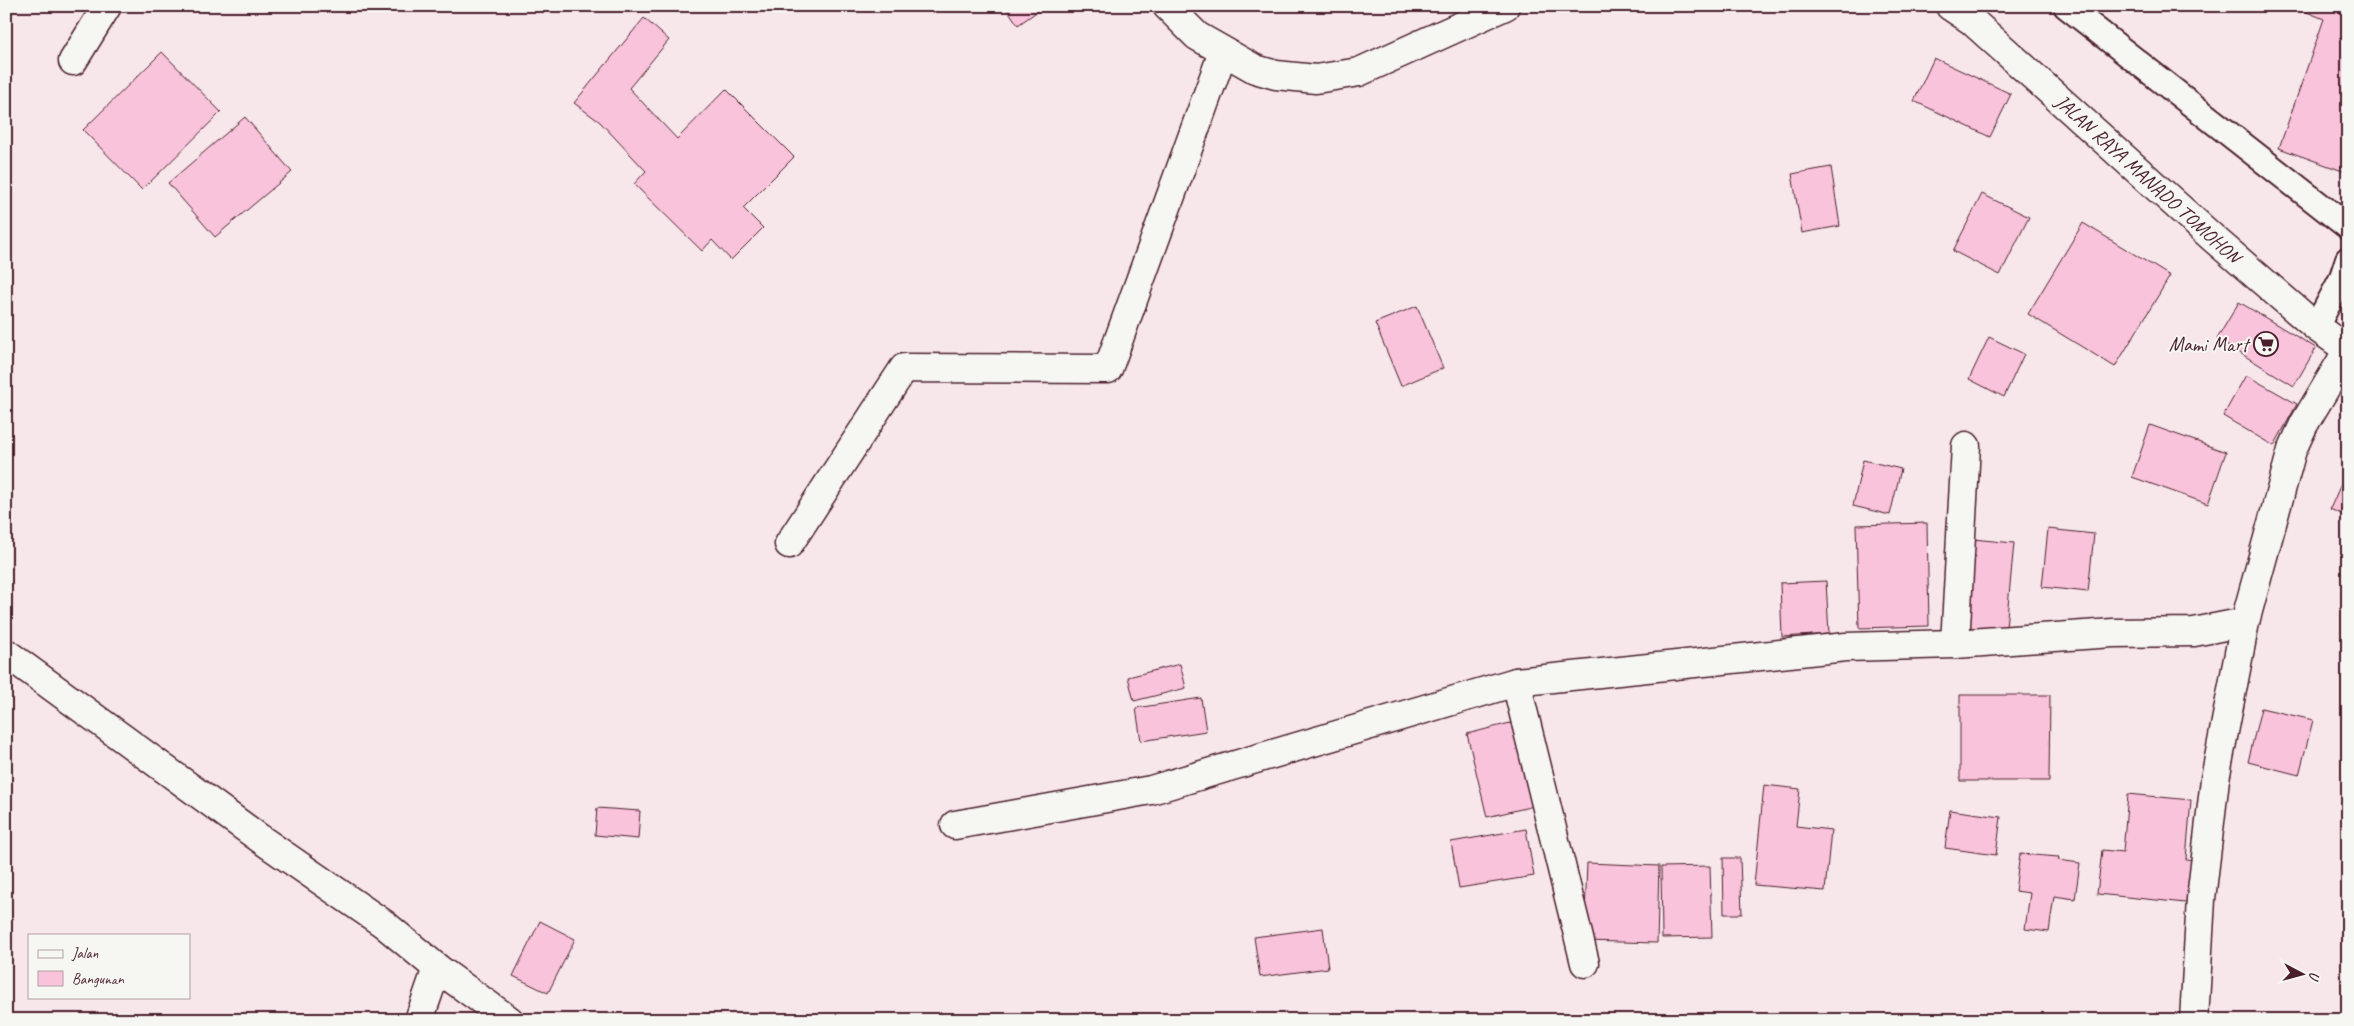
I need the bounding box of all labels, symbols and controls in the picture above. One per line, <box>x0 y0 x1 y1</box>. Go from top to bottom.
street label: JALAN RAYA MANADO TOMOHON <box>2049 89 2248 271</box>
supermarket icon: Mami Mart <box>2253 331 2279 357</box>
place label: Mami Mart <box>2169 332 2251 357</box>
legend <box>28 934 190 998</box>
text: Jalan <box>71 944 99 963</box>
north arrow <box>2276 948 2326 998</box>
text: Bangunan <box>72 970 125 989</box>
text: U <box>2305 971 2323 983</box>

